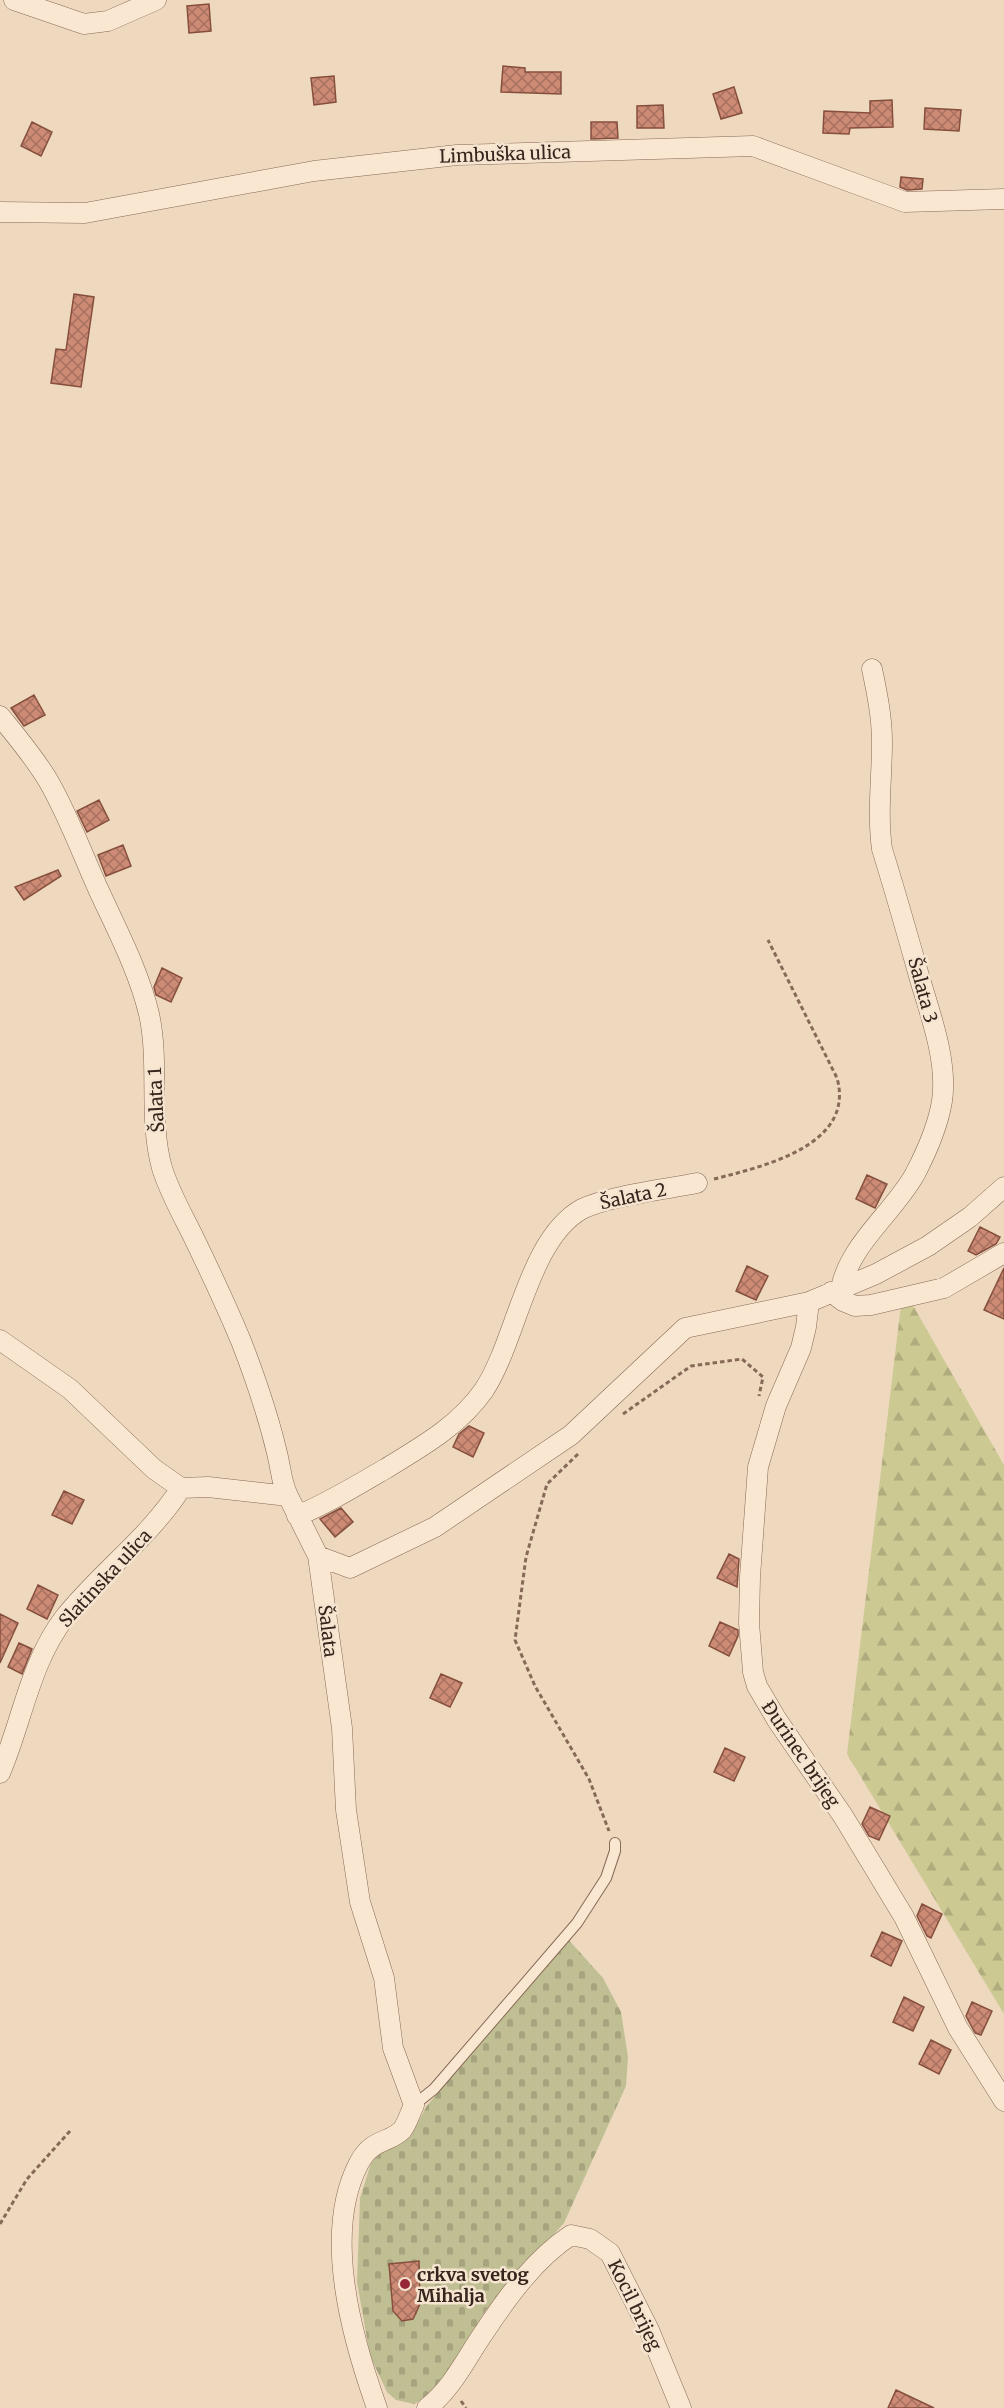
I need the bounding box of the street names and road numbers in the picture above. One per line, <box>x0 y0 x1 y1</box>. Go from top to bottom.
street label: Limbuška ulica <box>439 140 572 168</box>
street label: Šalata 3 <box>903 955 943 1025</box>
street label: Šalata 1 <box>143 1067 169 1133</box>
street label: Šalata 2 <box>598 1178 668 1214</box>
street label: Slatinska ulica <box>54 1524 157 1632</box>
street label: Šalata <box>313 1603 343 1659</box>
street label: Đurinec brijeg <box>757 1696 845 1812</box>
street label: Kocil brijeg <box>603 2256 667 2354</box>

